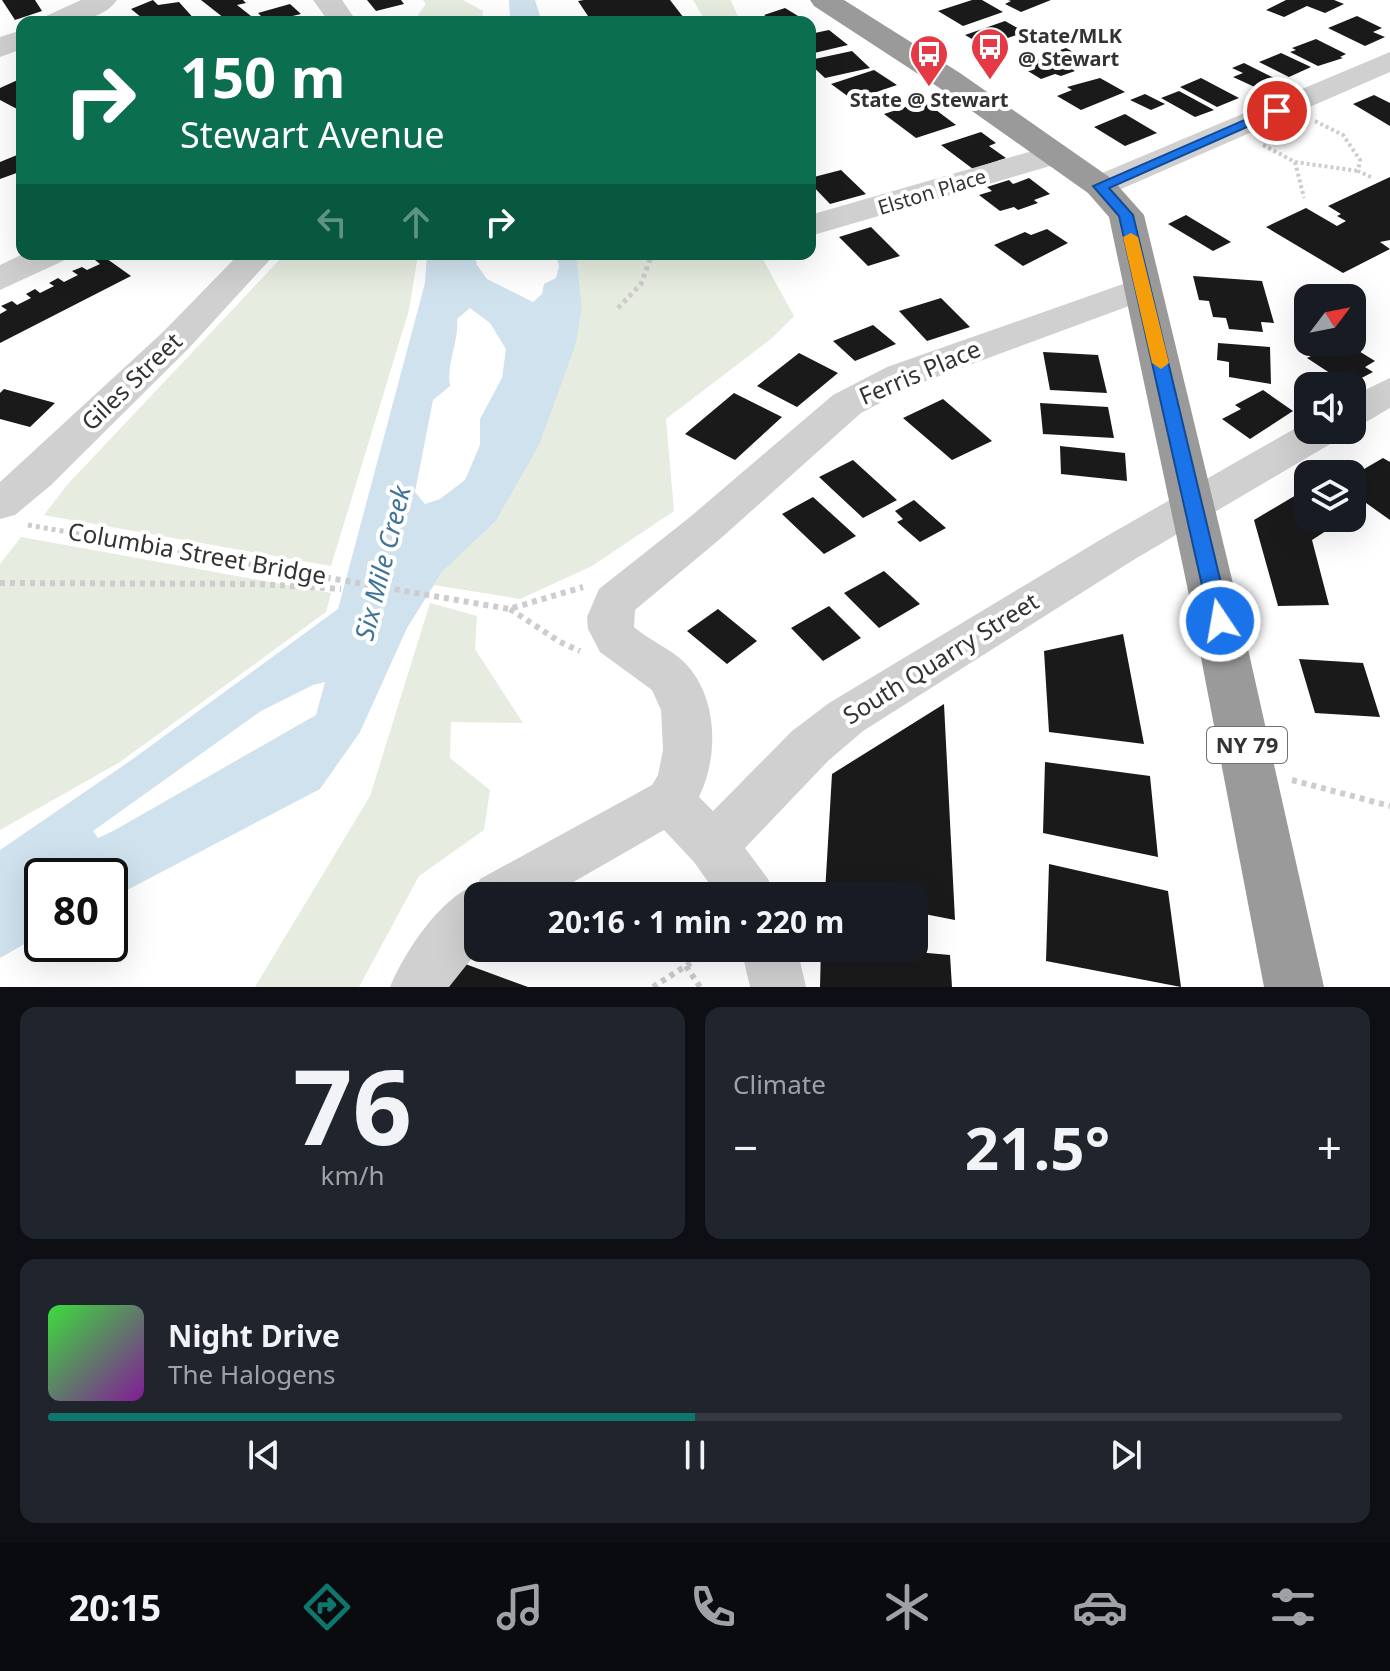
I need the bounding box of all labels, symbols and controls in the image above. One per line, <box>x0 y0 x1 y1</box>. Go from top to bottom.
place label: State/MLK @ Stewart <box>1018 22 1123 72</box>
bus stop icon: State/MLK @ Stewart <box>969 26 1011 81</box>
bus stop icon: State @ Stewart <box>908 33 950 88</box>
text: 150 m <box>180 38 345 114</box>
icon: right <box>48 48 152 152</box>
pin <box>1243 77 1311 145</box>
place label: State @ Stewart <box>850 86 1009 113</box>
icon: arrive <box>1255 89 1299 133</box>
text: Stewart Avenue <box>180 110 444 159</box>
street label: Elston Place <box>874 162 989 221</box>
icon: left <box>310 200 354 244</box>
icon: ahead <box>394 200 438 244</box>
icon: right <box>478 200 522 244</box>
north arrow <box>1294 284 1366 356</box>
map controls <box>1294 284 1366 532</box>
street label: Giles Street <box>73 324 189 437</box>
street label: Ferris Place <box>854 331 985 412</box>
button: sound <box>1294 372 1366 444</box>
button: layers <box>1294 460 1366 532</box>
water label: Six Mile Creek <box>345 481 419 644</box>
street label: Columbia Street Bridge <box>65 514 329 592</box>
position arrow <box>1178 579 1262 663</box>
street label: South Quarry Street <box>836 584 1044 731</box>
road number: NY 79 <box>1207 727 1287 763</box>
speed limit sign: 80 <box>24 858 128 962</box>
text: 20:16 · 1 min · 220 m <box>548 901 844 942</box>
text: 76 <box>293 1034 412 1175</box>
text: Climate <box>733 1066 826 1102</box>
text: 21.5° <box>965 1106 1110 1188</box>
text: − <box>733 1117 758 1177</box>
text: + <box>1317 1117 1342 1177</box>
text: km/h <box>321 1157 384 1193</box>
text: Night Drive <box>168 1315 340 1356</box>
text: The Halogens <box>168 1356 335 1392</box>
icon: previous <box>242 1433 286 1477</box>
icon: pause <box>673 1433 717 1477</box>
icon: next <box>1104 1433 1148 1477</box>
icon: directions <box>299 1579 355 1635</box>
icon: music <box>492 1579 548 1635</box>
icon: phone <box>685 1579 741 1635</box>
icon: climate <box>879 1579 935 1635</box>
icon: car <box>1072 1579 1128 1635</box>
icon: filters <box>1265 1579 1321 1635</box>
text: 20:15 <box>69 1583 161 1632</box>

